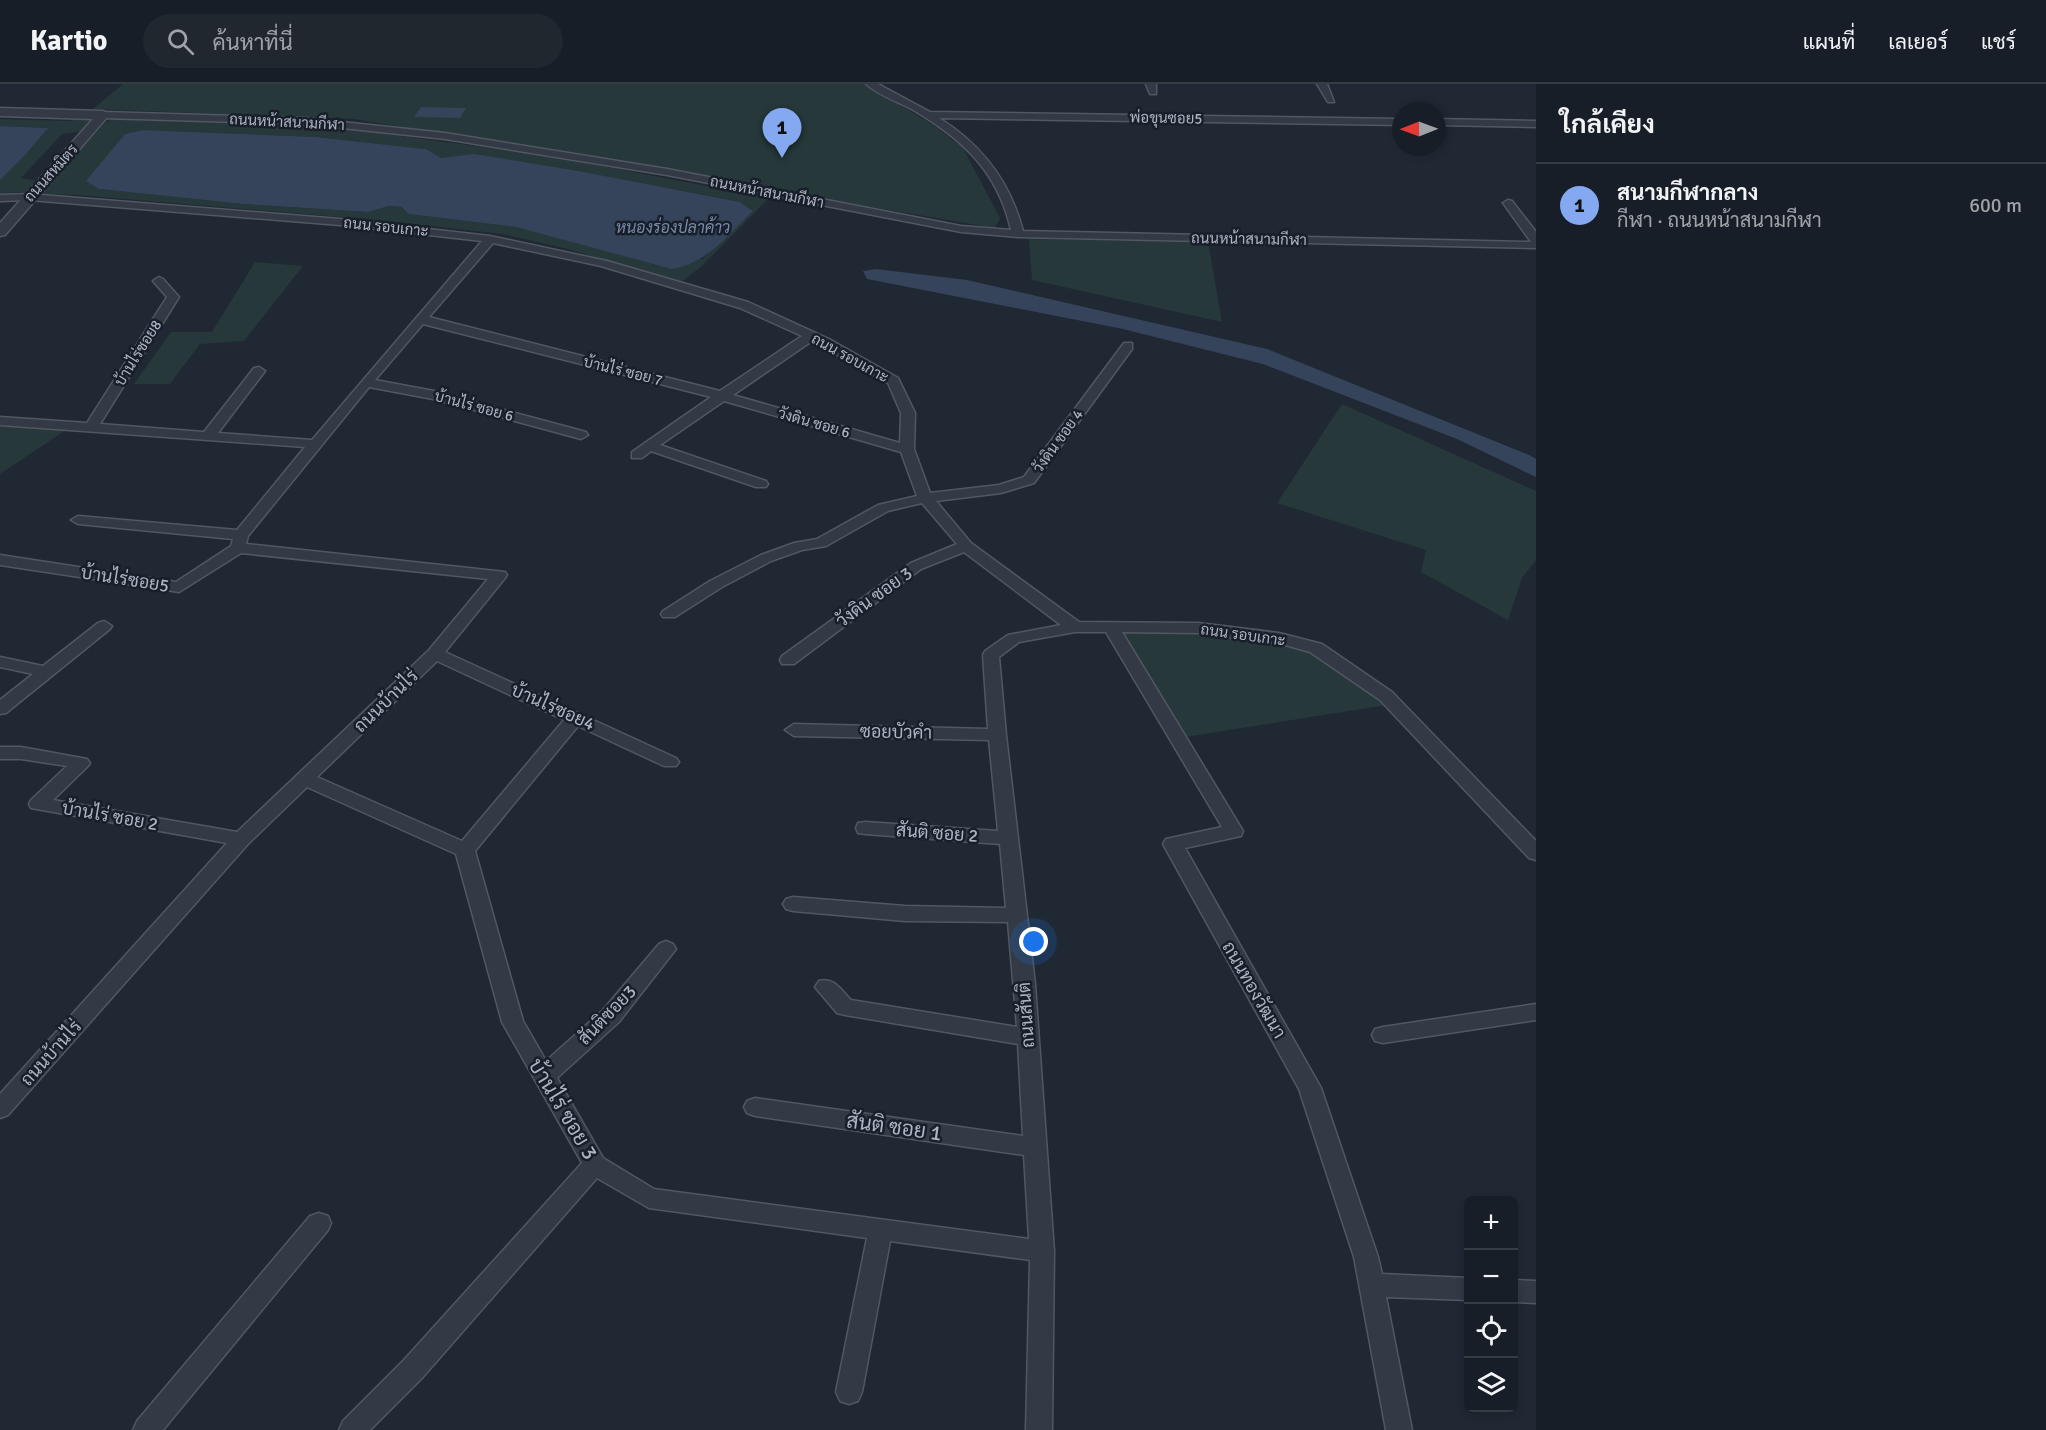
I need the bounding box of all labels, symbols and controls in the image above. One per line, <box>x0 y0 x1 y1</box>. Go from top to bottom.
search box <box>143 14 563 68</box>
text: Kartio <box>30 24 107 58</box>
icon: search <box>164 25 197 58</box>
text: ค้นหาที่นี่ <box>212 29 293 56</box>
text: แผนที่ <box>1803 29 1855 55</box>
text: เลเยอร์ <box>1888 29 1948 55</box>
text: แชร์ <box>1981 29 2016 55</box>
north arrow <box>1392 102 1446 156</box>
street label: พ่อขุนซอย5 <box>1129 107 1203 130</box>
street label: ถนนหน้าสนามกีฬา <box>229 109 345 134</box>
pin: 1 <box>762 109 802 158</box>
text: ใกล้เคียง <box>1560 109 1655 141</box>
street label: ถนนสหมิตร <box>20 140 82 206</box>
street label: ถนนหน้าสนามกีฬา <box>709 171 826 212</box>
text: สนามกีฬากลาง <box>1617 179 1758 206</box>
text: 1 <box>1574 193 1585 218</box>
text: 600 m <box>1969 193 2022 218</box>
text: กีฬา · ถนนหน้าสนามกีฬา <box>1617 208 1822 233</box>
street label: ถนน รอบเกาะ <box>343 214 429 240</box>
water label: หนองร่องปลาค้าว <box>616 216 730 238</box>
street label: ถนนหน้าสนามกีฬา <box>1191 228 1307 249</box>
street label: บ้านไร่ซอย8 <box>110 316 165 389</box>
street label: ถนน รอบเกาะ <box>808 329 892 387</box>
street label: บ้านไร่ ซอย 7 <box>582 352 665 390</box>
street label: บ้านไร่ ซอย 6 <box>433 386 516 425</box>
street label: วังดิน ซอย 6 <box>776 404 852 442</box>
street label: วังดิน ซอย 4 <box>1029 406 1087 476</box>
street label: บ้านไร่ซอย5 <box>79 559 171 597</box>
street label: วังดิน ซอย 3 <box>831 562 917 632</box>
street label: ถนน รอบเกาะ <box>1199 620 1287 650</box>
street label: ถนนบ้านไร่ <box>348 663 423 737</box>
street label: บ้านไร่ซอย4 <box>508 677 599 735</box>
street label: ซอยบัวคำ <box>860 720 932 744</box>
street label: บ้านไร่ ซอย 2 <box>60 795 160 835</box>
street label: สันติ ซอย 2 <box>895 819 979 847</box>
your location <box>1019 927 1048 956</box>
street label: ถนนทองวัฒนา <box>1217 938 1291 1042</box>
street label: สันติซอย3 <box>573 981 641 1049</box>
street label: ถนนสันติ <box>1013 981 1039 1049</box>
street label: ถนนบ้านไร่ <box>14 1014 86 1090</box>
street label: บ้านไร่ ซอย 3 <box>523 1054 603 1164</box>
street label: สันติ ซอย 1 <box>845 1107 943 1147</box>
map controls <box>1464 1196 1518 1412</box>
button: + <box>1464 1196 1518 1250</box>
button: − <box>1464 1250 1518 1304</box>
button: locate <box>1464 1304 1518 1358</box>
button: layers <box>1464 1358 1518 1412</box>

